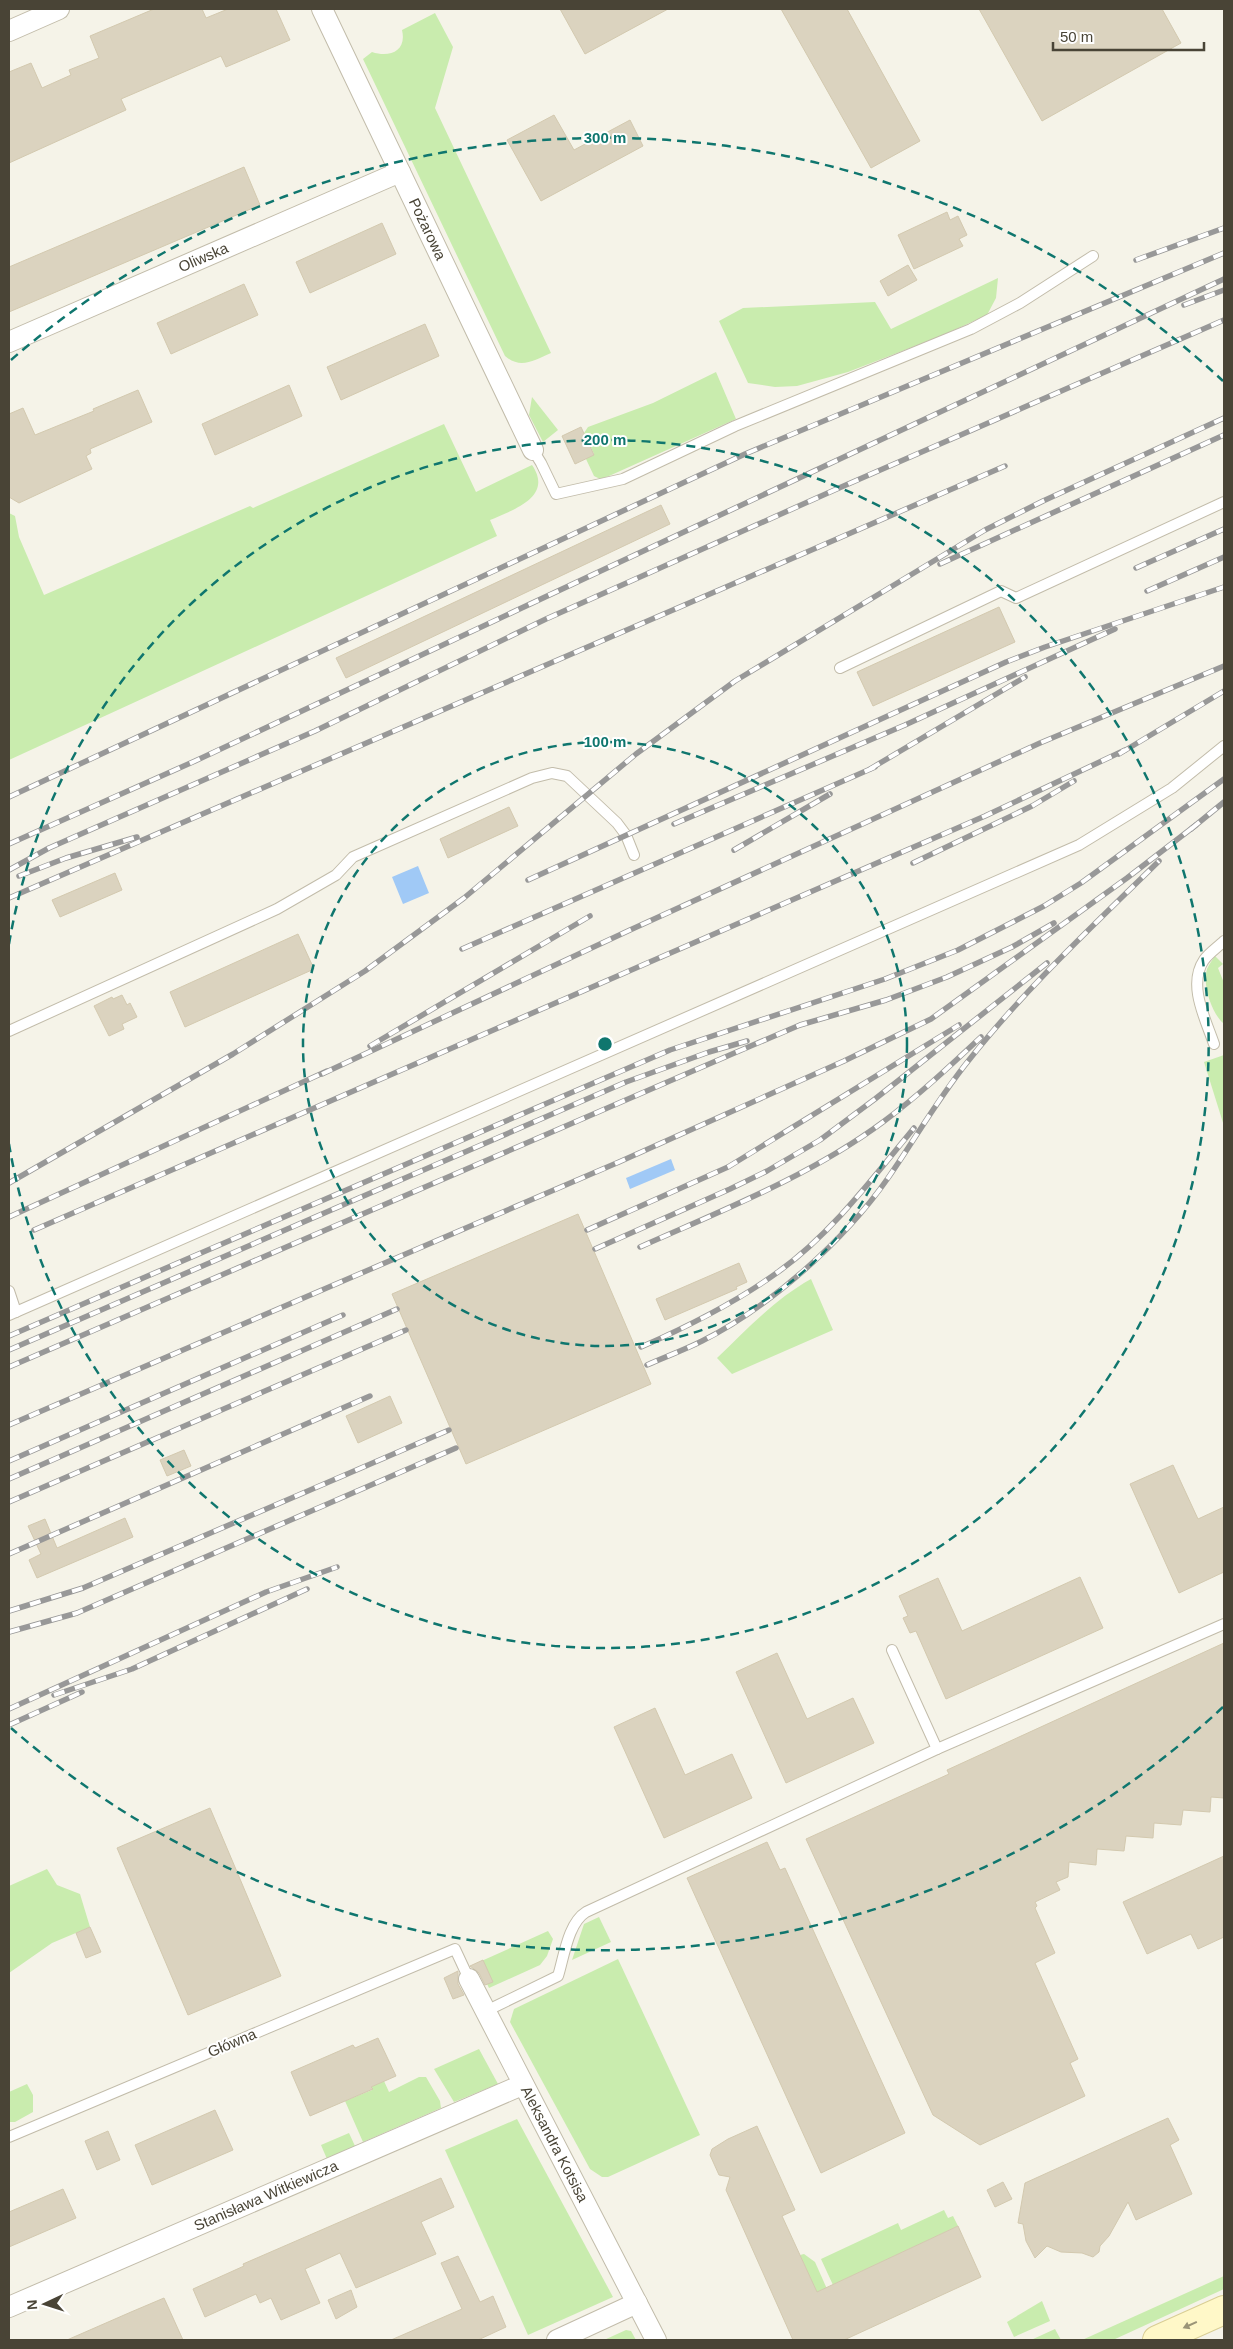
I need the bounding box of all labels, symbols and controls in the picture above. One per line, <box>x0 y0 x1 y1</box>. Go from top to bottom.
scale bar <box>1053 20 1204 52</box>
text: 50 m <box>1060 28 1093 45</box>
text: 300 m <box>584 129 626 146</box>
street label: Pożarowa <box>406 195 450 263</box>
street label: Oliwska <box>176 238 231 275</box>
text: 200 m <box>584 431 626 448</box>
text: 100 m <box>584 733 626 750</box>
centre of rings <box>596 1035 614 1053</box>
street label: Główna <box>205 2025 259 2060</box>
street label: Aleksandra Kotsisa <box>518 2083 592 2205</box>
street label: Stanisława Witkiewicza <box>191 2156 341 2234</box>
north arrow <box>20 2279 70 2329</box>
text: N <box>24 2299 40 2311</box>
one-way arrow <box>1183 2322 1197 2330</box>

